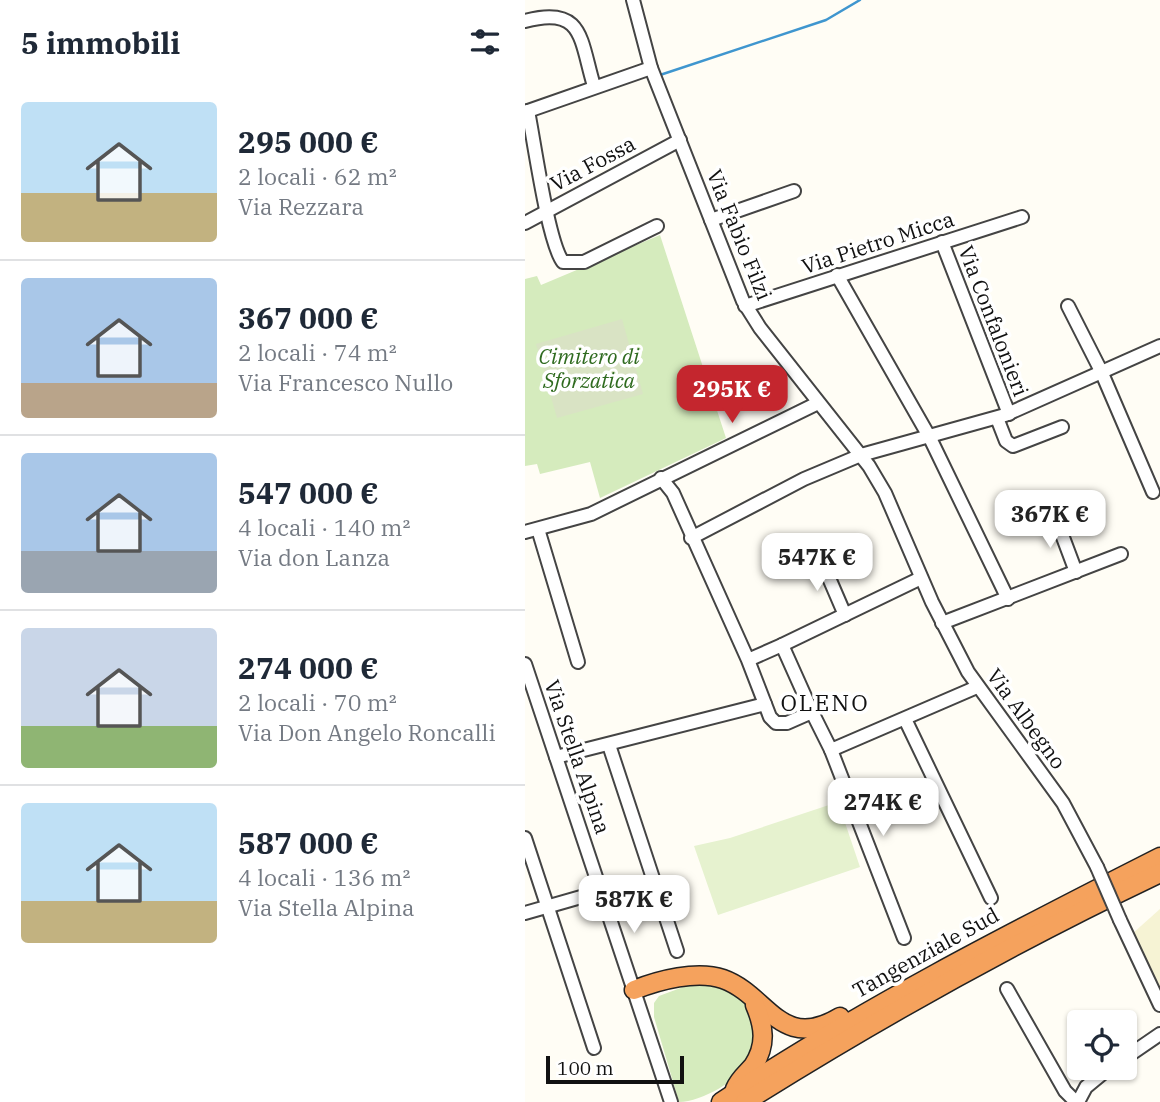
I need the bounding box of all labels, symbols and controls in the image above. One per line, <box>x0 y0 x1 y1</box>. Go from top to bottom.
text: 5 immobili <box>21 23 180 62</box>
icon: filters <box>466 23 504 61</box>
text: 295 000 € <box>238 122 379 161</box>
street label: Via Fossa <box>545 129 640 197</box>
icon: home <box>77 130 161 214</box>
text: 2 locali · 62 m² <box>238 161 397 191</box>
street label: Via Fabio Filzi <box>701 165 779 304</box>
text: Via Rezzara <box>238 191 364 221</box>
street label: Via Pietro Micca <box>798 204 957 280</box>
street label: Via Confalonieri <box>952 241 1036 400</box>
text: 367 000 € <box>238 298 379 337</box>
icon: home <box>77 306 161 390</box>
text: 2 locali · 74 m² <box>238 337 397 367</box>
park label: Cimitero di Sforzatica <box>539 342 640 394</box>
pin: 295K € <box>675 366 789 425</box>
text: Via Francesco Nullo <box>238 367 453 397</box>
text: 295K € <box>693 373 771 403</box>
text: 547 000 € <box>238 473 379 512</box>
icon: home <box>77 481 161 565</box>
pin: 367K € <box>993 490 1107 550</box>
text: 367K € <box>1011 498 1089 528</box>
text: 4 locali · 140 m² <box>238 512 410 542</box>
pin: 547K € <box>760 534 874 593</box>
text: 547K € <box>778 541 856 571</box>
text: Via don Lanza <box>238 542 390 572</box>
text: 274 000 € <box>238 648 379 687</box>
icon: home <box>77 656 161 740</box>
street label: Via Albegno <box>981 663 1073 774</box>
street label: Via Stella Alpina <box>538 676 617 837</box>
text: 2 locali · 70 m² <box>238 687 397 717</box>
district label: OLENO <box>780 687 870 717</box>
text: Via Don Angelo Roncalli <box>238 717 496 747</box>
pin: 274K € <box>826 778 940 838</box>
text: 274K € <box>844 786 922 816</box>
text: 587 000 € <box>238 823 379 862</box>
icon: home <box>77 831 161 915</box>
text: 4 locali · 136 m² <box>238 862 410 892</box>
pin: 587K € <box>577 876 691 935</box>
text: 587K € <box>595 883 673 913</box>
text: Via Stella Alpina <box>238 892 415 922</box>
street label: Tangenziale Sud <box>847 900 1004 1004</box>
map controls <box>1067 1010 1137 1080</box>
button: locate <box>1067 1010 1137 1080</box>
scale bar <box>546 1053 684 1085</box>
text: 100 m <box>557 1056 614 1080</box>

